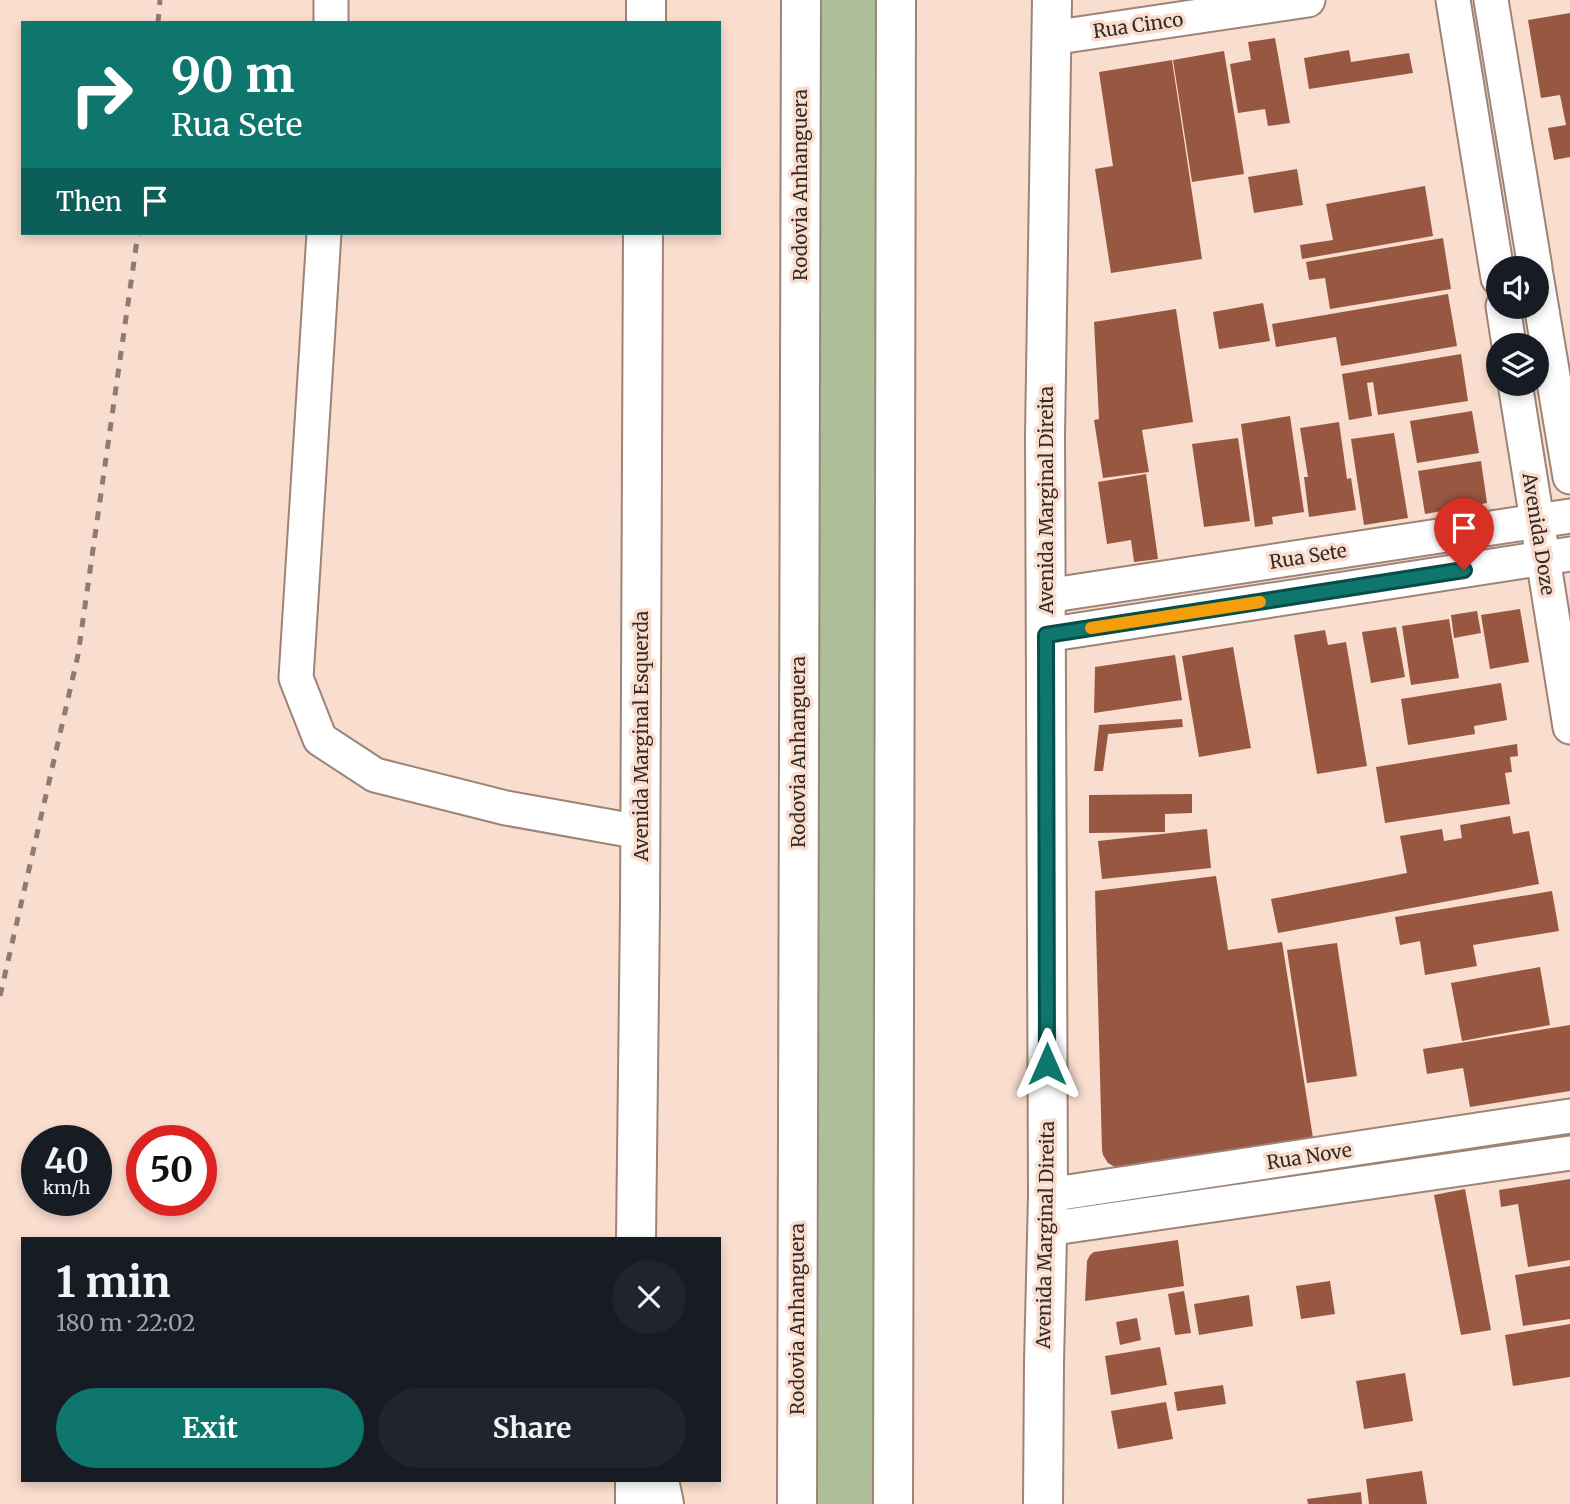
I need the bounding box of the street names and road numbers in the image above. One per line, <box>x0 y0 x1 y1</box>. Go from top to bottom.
street label: Rua Cinco <box>1091 7 1185 43</box>
street label: Rodovia Anhanguera <box>788 89 812 281</box>
street label: Avenida Marginal Direita <box>1034 386 1058 615</box>
street label: Avenida Doze <box>1517 470 1561 597</box>
street label: Rua Sete <box>1268 538 1349 574</box>
street label: Avenida Marginal Esquerda <box>629 611 653 862</box>
street label: Rodovia Anhanguera <box>786 656 810 848</box>
street label: Avenida Marginal Direita <box>1031 1121 1059 1350</box>
street label: Rua Nove <box>1265 1137 1353 1175</box>
street label: Rodovia Anhanguera <box>785 1223 809 1415</box>

